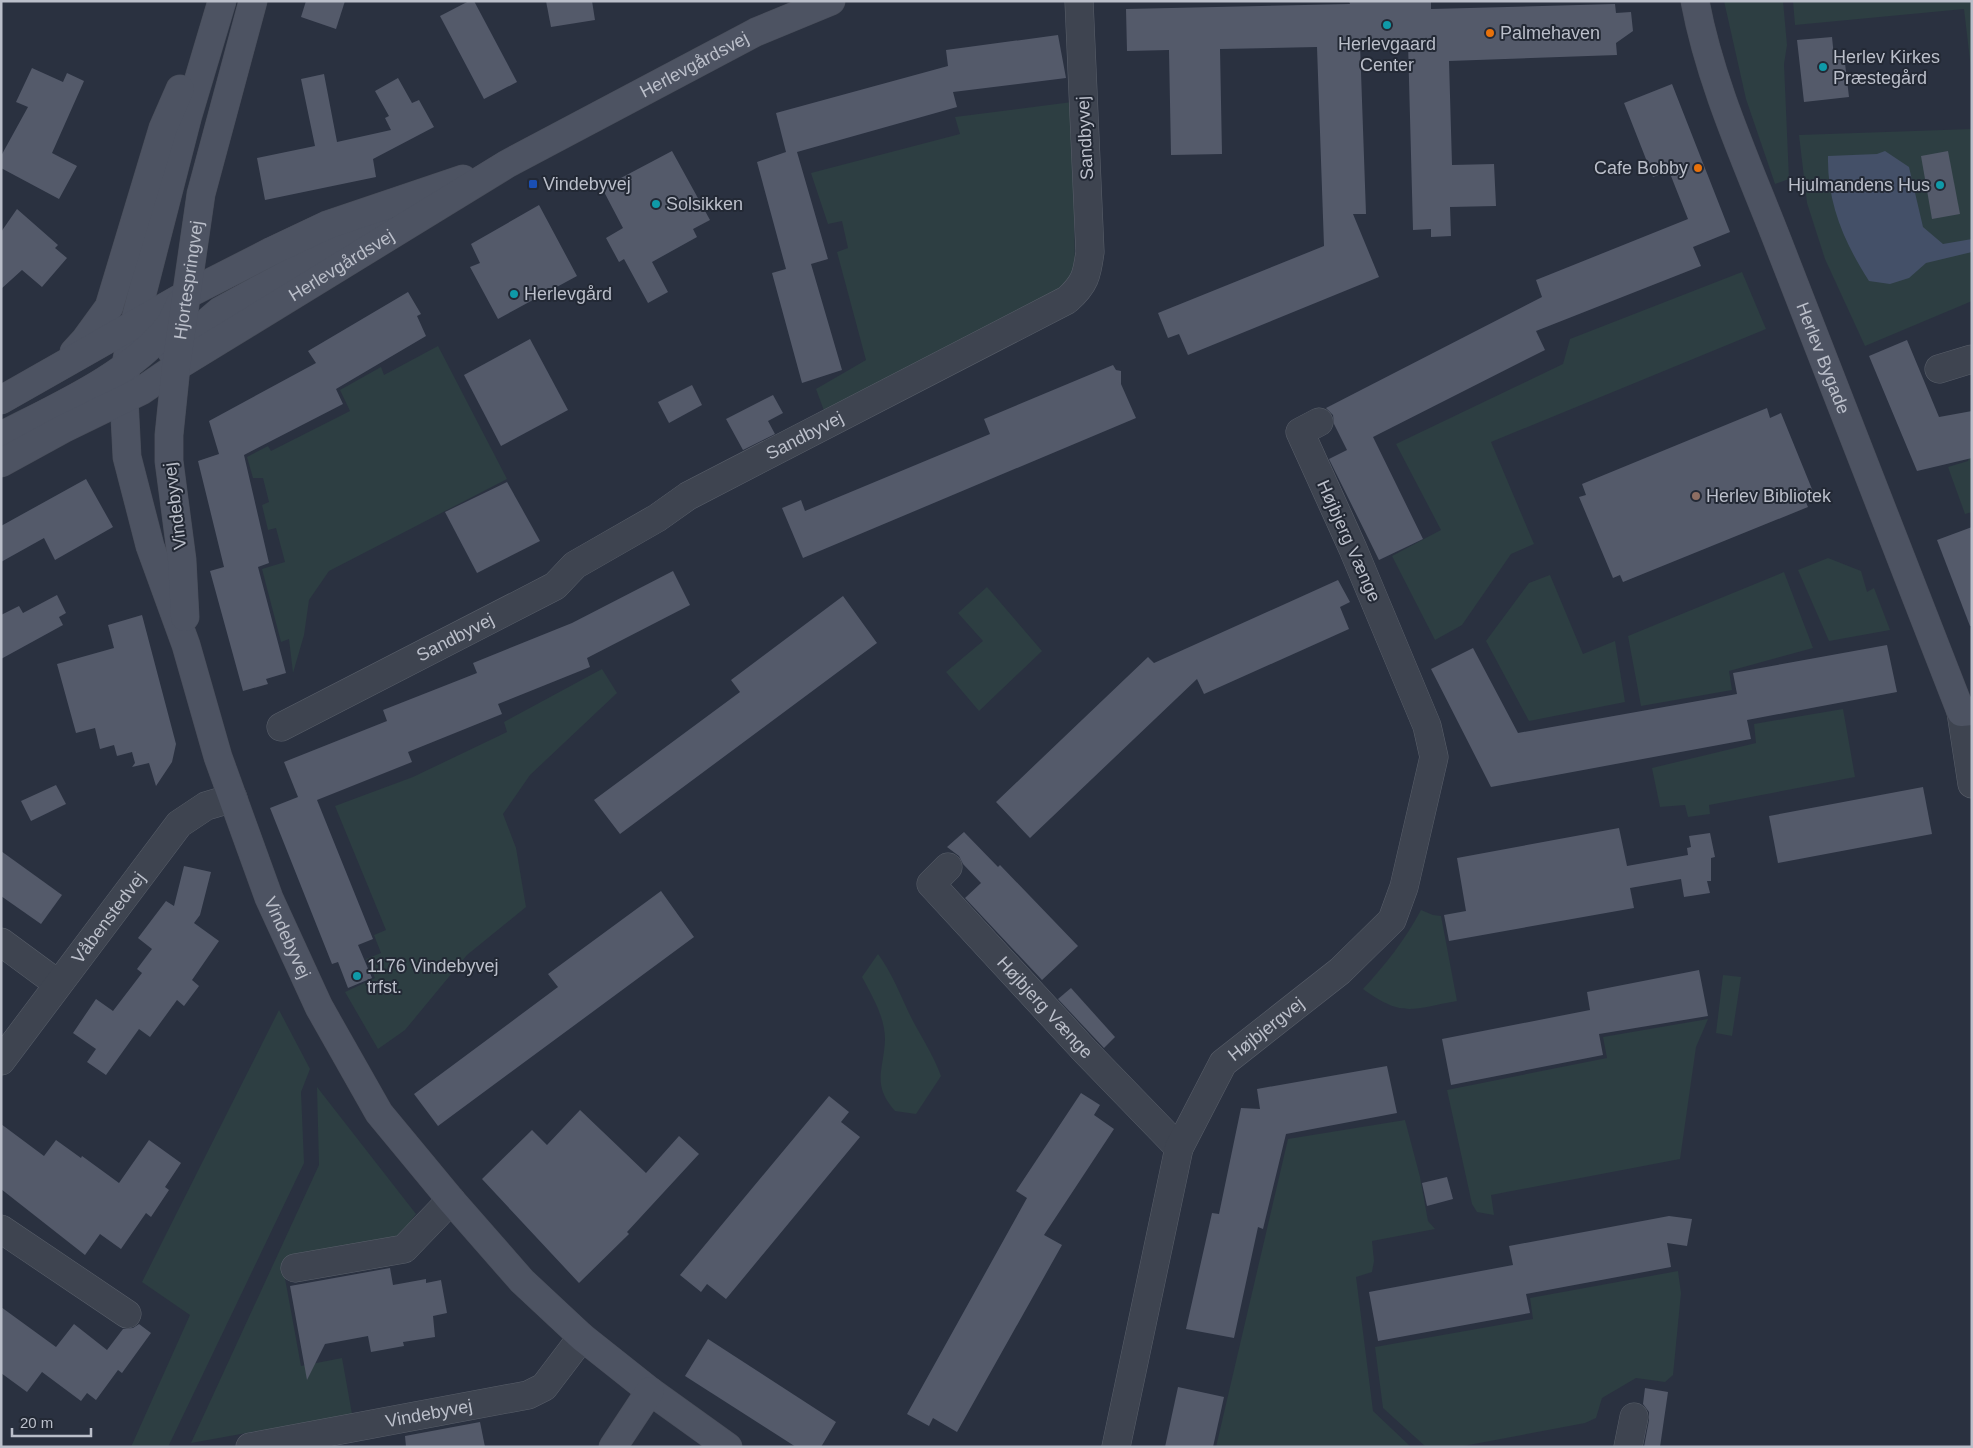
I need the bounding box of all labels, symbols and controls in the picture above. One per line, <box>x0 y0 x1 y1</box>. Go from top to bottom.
marker: Herlevgaard Center <box>1381 19 1393 31</box>
place label: Palmehaven <box>1500 23 1600 43</box>
marker: Palmehaven <box>1484 27 1496 39</box>
street label: Herlevgårdsvej <box>636 28 752 102</box>
place label: Herlevgaard Center <box>1338 34 1436 75</box>
place label: Herlev Kirkes Præstegård <box>1833 47 1940 88</box>
marker: Herlev Kirkes Præstegård <box>1817 61 1829 73</box>
street label: Sandbyvej <box>1073 96 1097 180</box>
place label: Cafe Bobby <box>1594 158 1688 178</box>
marker: Cafe Bobby <box>1692 162 1704 174</box>
place label: Vindebyvej <box>543 174 631 194</box>
place label: Hjulmandens Hus <box>1788 175 1930 195</box>
marker: Vindebyvej <box>527 178 539 190</box>
marker: Hjulmandens Hus <box>1934 179 1946 191</box>
place label: Solsikken <box>666 194 743 214</box>
marker: Solsikken <box>650 198 662 210</box>
street label: Hjortespringvej <box>170 219 207 341</box>
street label: Herlevgårdsvej <box>285 226 398 305</box>
place label: Herlevgård <box>524 284 612 304</box>
marker: Herlevgård <box>508 288 520 300</box>
street label: Herlev Bygade <box>1792 300 1854 417</box>
street label: Sandbyvej <box>763 407 847 464</box>
street label: Vindebyvej <box>160 461 190 551</box>
street label: Højbjerg Vænge <box>1313 477 1385 605</box>
place label: Herlev Bibliotek <box>1706 486 1832 506</box>
marker: Herlev Bibliotek <box>1690 490 1702 502</box>
street label: Sandbyvej <box>413 609 497 665</box>
street label: Våbenstedvej <box>68 868 149 968</box>
street label: Vindebyvej <box>260 894 315 982</box>
street label: Højbjerg Vænge <box>993 952 1097 1063</box>
place label: 1176 Vindebyvej trfst. <box>367 956 498 997</box>
marker: 1176 Vindebyvej trfst. <box>351 970 363 982</box>
street label: Højbjergvej <box>1224 993 1308 1065</box>
street label: Vindebyvej <box>384 1396 474 1431</box>
scale bar <box>12 1406 91 1438</box>
text: 20 m <box>20 1414 53 1431</box>

